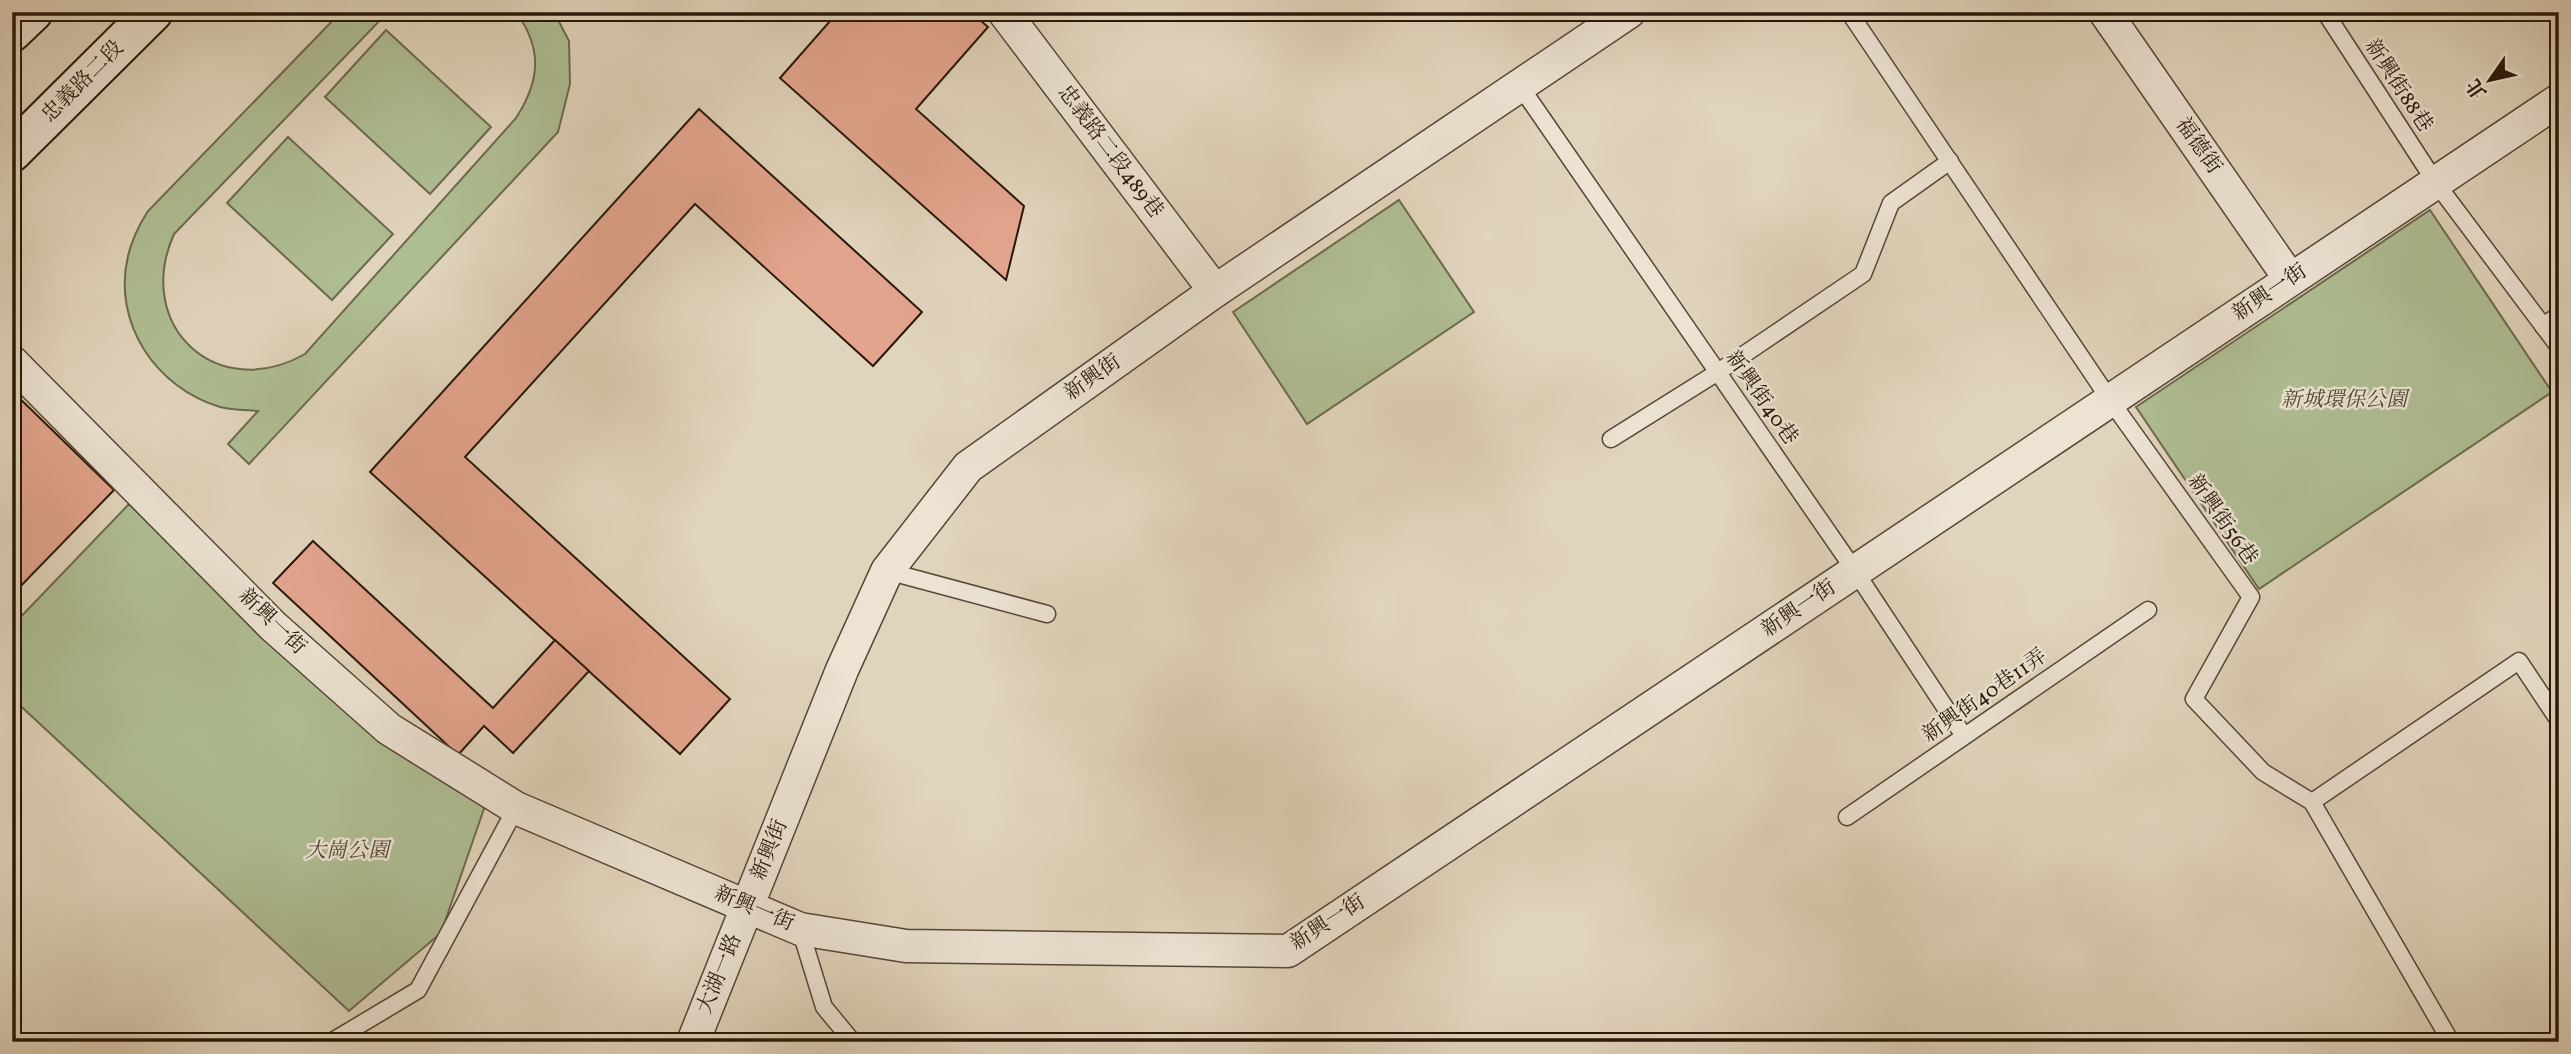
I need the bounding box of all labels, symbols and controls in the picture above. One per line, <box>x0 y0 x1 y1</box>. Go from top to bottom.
street label: 新興街88巷 <box>2357 34 2439 138</box>
street label: 忠義路二段 <box>36 35 130 129</box>
north arrow <box>2456 46 2526 116</box>
text: 北 <box>2461 73 2494 104</box>
street label: 忠義路二段489巷 <box>1050 80 1170 224</box>
street label: 福德街 <box>2168 112 2228 180</box>
street label: 新興一街 <box>2227 257 2313 329</box>
street label: 新興街40巷 <box>1718 345 1804 451</box>
street label: 新興街 <box>1059 348 1127 408</box>
park label: 新城環保公園 <box>2281 386 2410 415</box>
street label: 新興街56巷 <box>2180 469 2264 571</box>
street label: 新興一街 <box>1756 573 1842 645</box>
street label: 新興一街 <box>232 582 312 662</box>
street label: 新興街40巷11弄 <box>1917 642 2053 750</box>
street label: 新興街 <box>745 815 795 885</box>
park label: 大崗公園 <box>305 837 392 866</box>
street label: 新興一街 <box>710 879 798 939</box>
street label: 新興一街 <box>1285 888 1371 958</box>
street label: 大湖一路 <box>691 930 749 1018</box>

